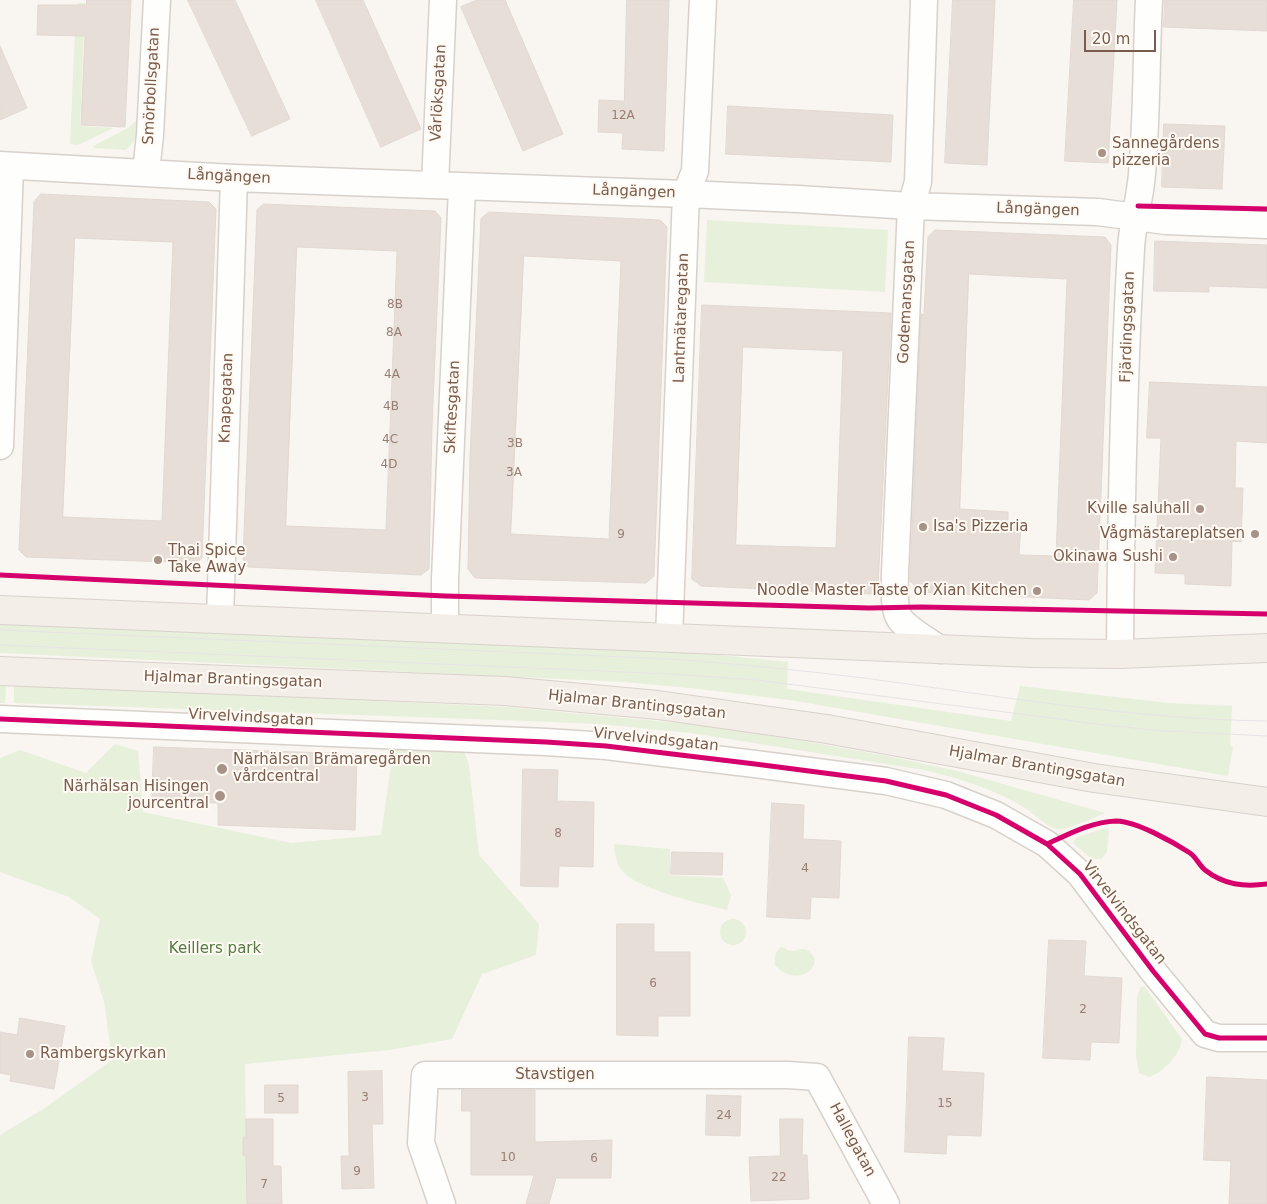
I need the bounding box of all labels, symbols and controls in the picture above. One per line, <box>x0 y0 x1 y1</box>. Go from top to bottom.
scale bar <box>1087 20 1160 52</box>
street label: Smörbollsgatan <box>140 27 164 145</box>
text: 20 m <box>1092 30 1130 48</box>
street label: Vårlöksgatan <box>427 44 451 142</box>
house number: 12A <box>611 109 635 123</box>
place label: Sannegårdens pizzeria <box>1112 135 1220 170</box>
marker: Sannegårdens pizzeria <box>1096 147 1108 159</box>
street label: Långängen <box>187 166 271 188</box>
street label: Långängen <box>592 182 676 202</box>
street label: Långängen <box>996 200 1080 220</box>
street label: Godemansgatan <box>895 240 919 364</box>
street label: Lantmätaregatan <box>671 253 693 383</box>
street label: Fjärdingsgatan <box>1117 271 1139 383</box>
house number: 8B <box>387 298 403 312</box>
house number: 8A <box>386 326 402 340</box>
street label: Knapegatan <box>216 352 238 444</box>
street label: Skiftesgatan <box>442 360 464 454</box>
house number: 4A <box>384 368 400 382</box>
house number: 4B <box>383 400 399 414</box>
house number: 4C <box>382 433 398 447</box>
house number: 3B <box>507 437 523 451</box>
house number: 4D <box>381 458 397 472</box>
house number: 3A <box>506 466 522 480</box>
place label: Kville saluhall <box>1087 500 1190 518</box>
marker: Kville saluhall <box>1194 503 1206 515</box>
place label: Isa's Pizzeria <box>933 518 1029 536</box>
marker: Isa's Pizzeria <box>917 521 929 533</box>
place label: Vågmästareplatsen <box>1100 525 1245 543</box>
house number: 9 <box>617 528 625 542</box>
marker: Vågmästareplatsen <box>1249 528 1261 540</box>
place label: Thai Spice Take Away <box>168 542 246 577</box>
place label: Okinawa Sushi <box>1053 548 1163 566</box>
marker: Okinawa Sushi <box>1167 551 1179 563</box>
marker: Thai Spice Take Away <box>152 554 164 566</box>
place label: Noodle Master Taste of Xian Kitchen <box>757 582 1027 600</box>
marker: Noodle Master Taste of Xian Kitchen <box>1031 585 1043 597</box>
street label: Hjalmar Brantingsgatan <box>143 668 323 692</box>
street label: Hjalmar Brantingsgatan <box>547 687 727 723</box>
street label: Virvelvindsgatan <box>188 706 314 730</box>
street label: Virvelvindsgatan <box>593 724 719 756</box>
street label: Hjalmar Brantingsgatan <box>947 743 1127 791</box>
place label: Närhälsan Brämaregården vårdcentral <box>233 751 431 786</box>
marker: Närhälsan Brämaregården vårdcentral <box>215 762 229 776</box>
place label: Närhälsan Hisingen jourcentral <box>63 778 209 813</box>
marker: Närhälsan Hisingen jourcentral <box>213 789 227 803</box>
house number: 8 <box>554 827 562 841</box>
street label: Virvelvindsgatan <box>1078 858 1170 968</box>
house number: 4 <box>801 862 809 876</box>
park label: Keillers park <box>169 940 261 958</box>
house number: 6 <box>649 977 657 991</box>
house number: 2 <box>1079 1003 1087 1017</box>
place label: Rambergskyrkan <box>40 1045 166 1063</box>
marker: Rambergskyrkan <box>24 1048 36 1060</box>
street label: Stavstigen <box>515 1066 595 1084</box>
house number: 3 <box>361 1091 369 1105</box>
house number: 5 <box>277 1092 285 1106</box>
house number: 15 <box>937 1097 953 1111</box>
street label: Hallegatan <box>825 1100 879 1180</box>
house number: 24 <box>716 1109 732 1123</box>
house number: 10 <box>500 1151 516 1165</box>
house number: 6 <box>590 1152 598 1166</box>
house number: 9 <box>353 1165 361 1179</box>
house number: 22 <box>771 1171 787 1185</box>
house number: 7 <box>260 1178 268 1192</box>

